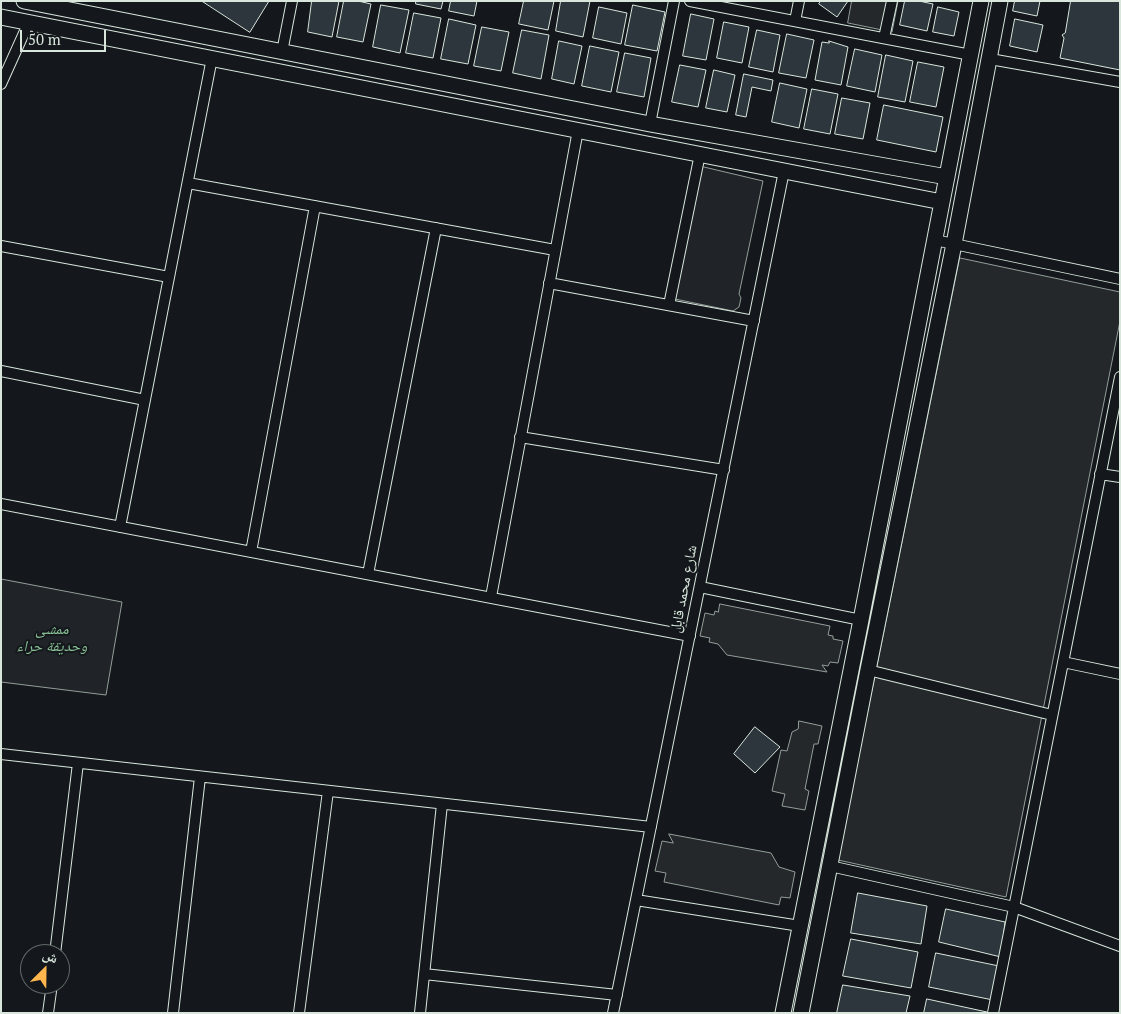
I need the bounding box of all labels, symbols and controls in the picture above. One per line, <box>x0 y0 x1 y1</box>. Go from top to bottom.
scale bar <box>22 20 109 52</box>
text: 50 m <box>28 29 61 49</box>
street label: شارع محمد قابل <box>667 544 701 634</box>
park label: ممشى وحديقة حراء <box>17 621 87 656</box>
north arrow <box>20 944 70 994</box>
text: ش <box>40 944 61 967</box>

